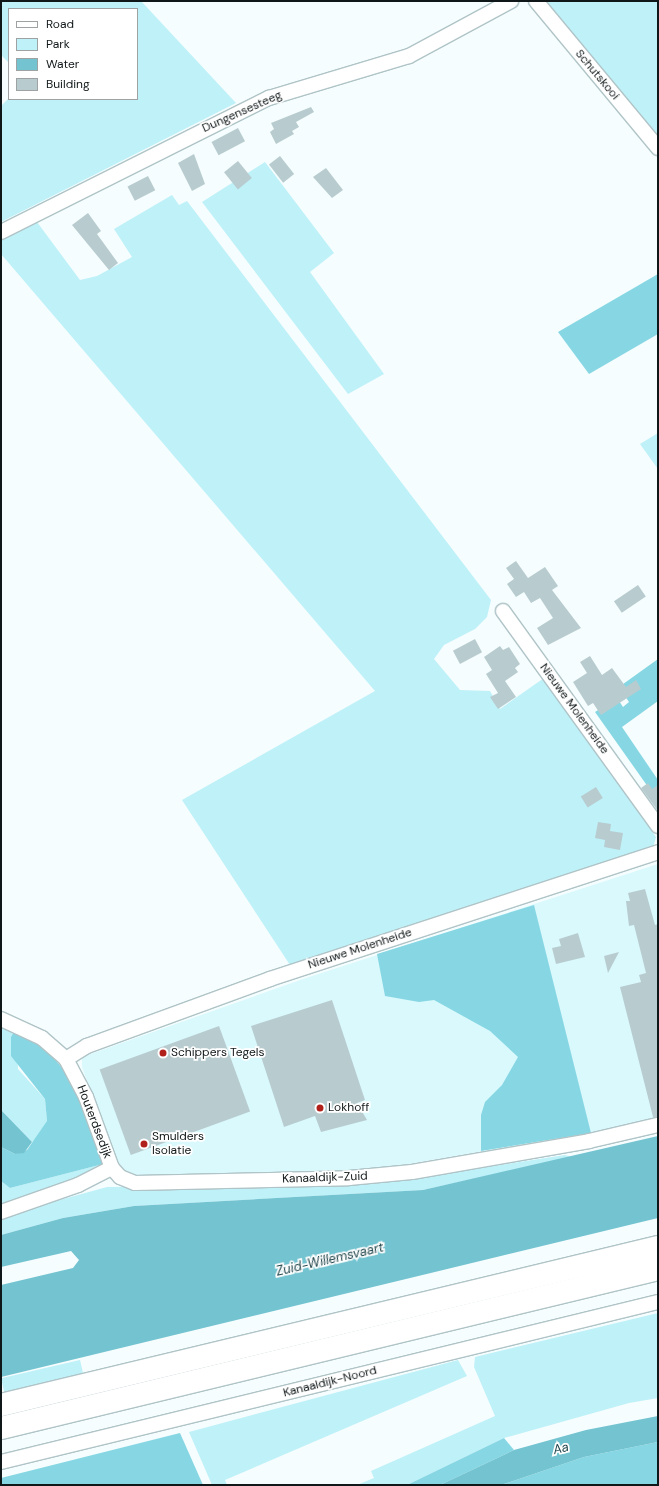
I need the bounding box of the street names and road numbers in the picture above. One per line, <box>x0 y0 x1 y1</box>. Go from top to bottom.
street label: Schutskooi <box>572 47 622 103</box>
street label: Dungensesteeg <box>200 88 284 136</box>
street label: Nieuwe Molenheide <box>536 661 612 757</box>
street label: Nieuwe Molenheide <box>306 925 414 973</box>
street label: Houterdsedijk <box>73 1083 115 1161</box>
street label: Kanaaldijk-Zuid <box>282 1169 368 1187</box>
street label: Kanaaldijk-Noord <box>282 1363 378 1401</box>

